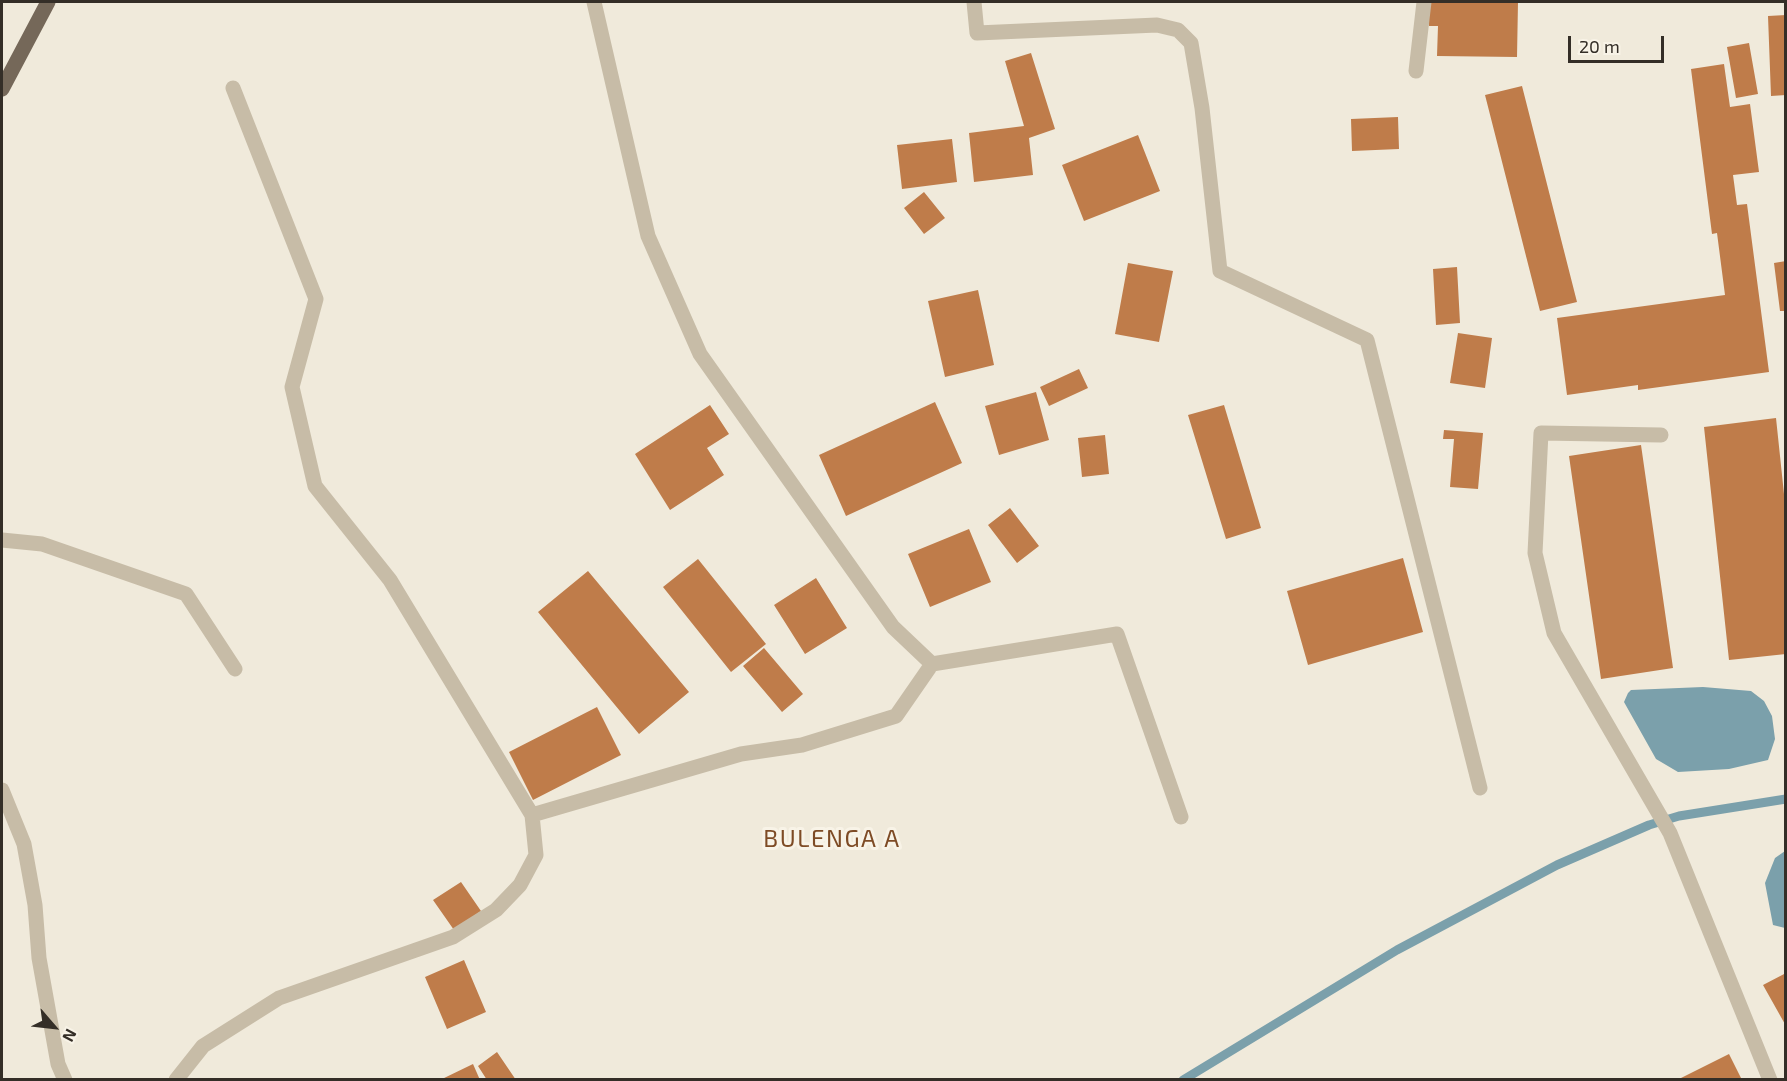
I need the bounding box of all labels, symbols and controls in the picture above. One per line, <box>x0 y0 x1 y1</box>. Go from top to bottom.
scale bar <box>1571 24 1667 62</box>
text: 20 m <box>1579 35 1620 57</box>
district label: BULENGA A <box>763 825 901 853</box>
north arrow <box>24 997 84 1057</box>
text: N <box>59 1026 81 1045</box>

